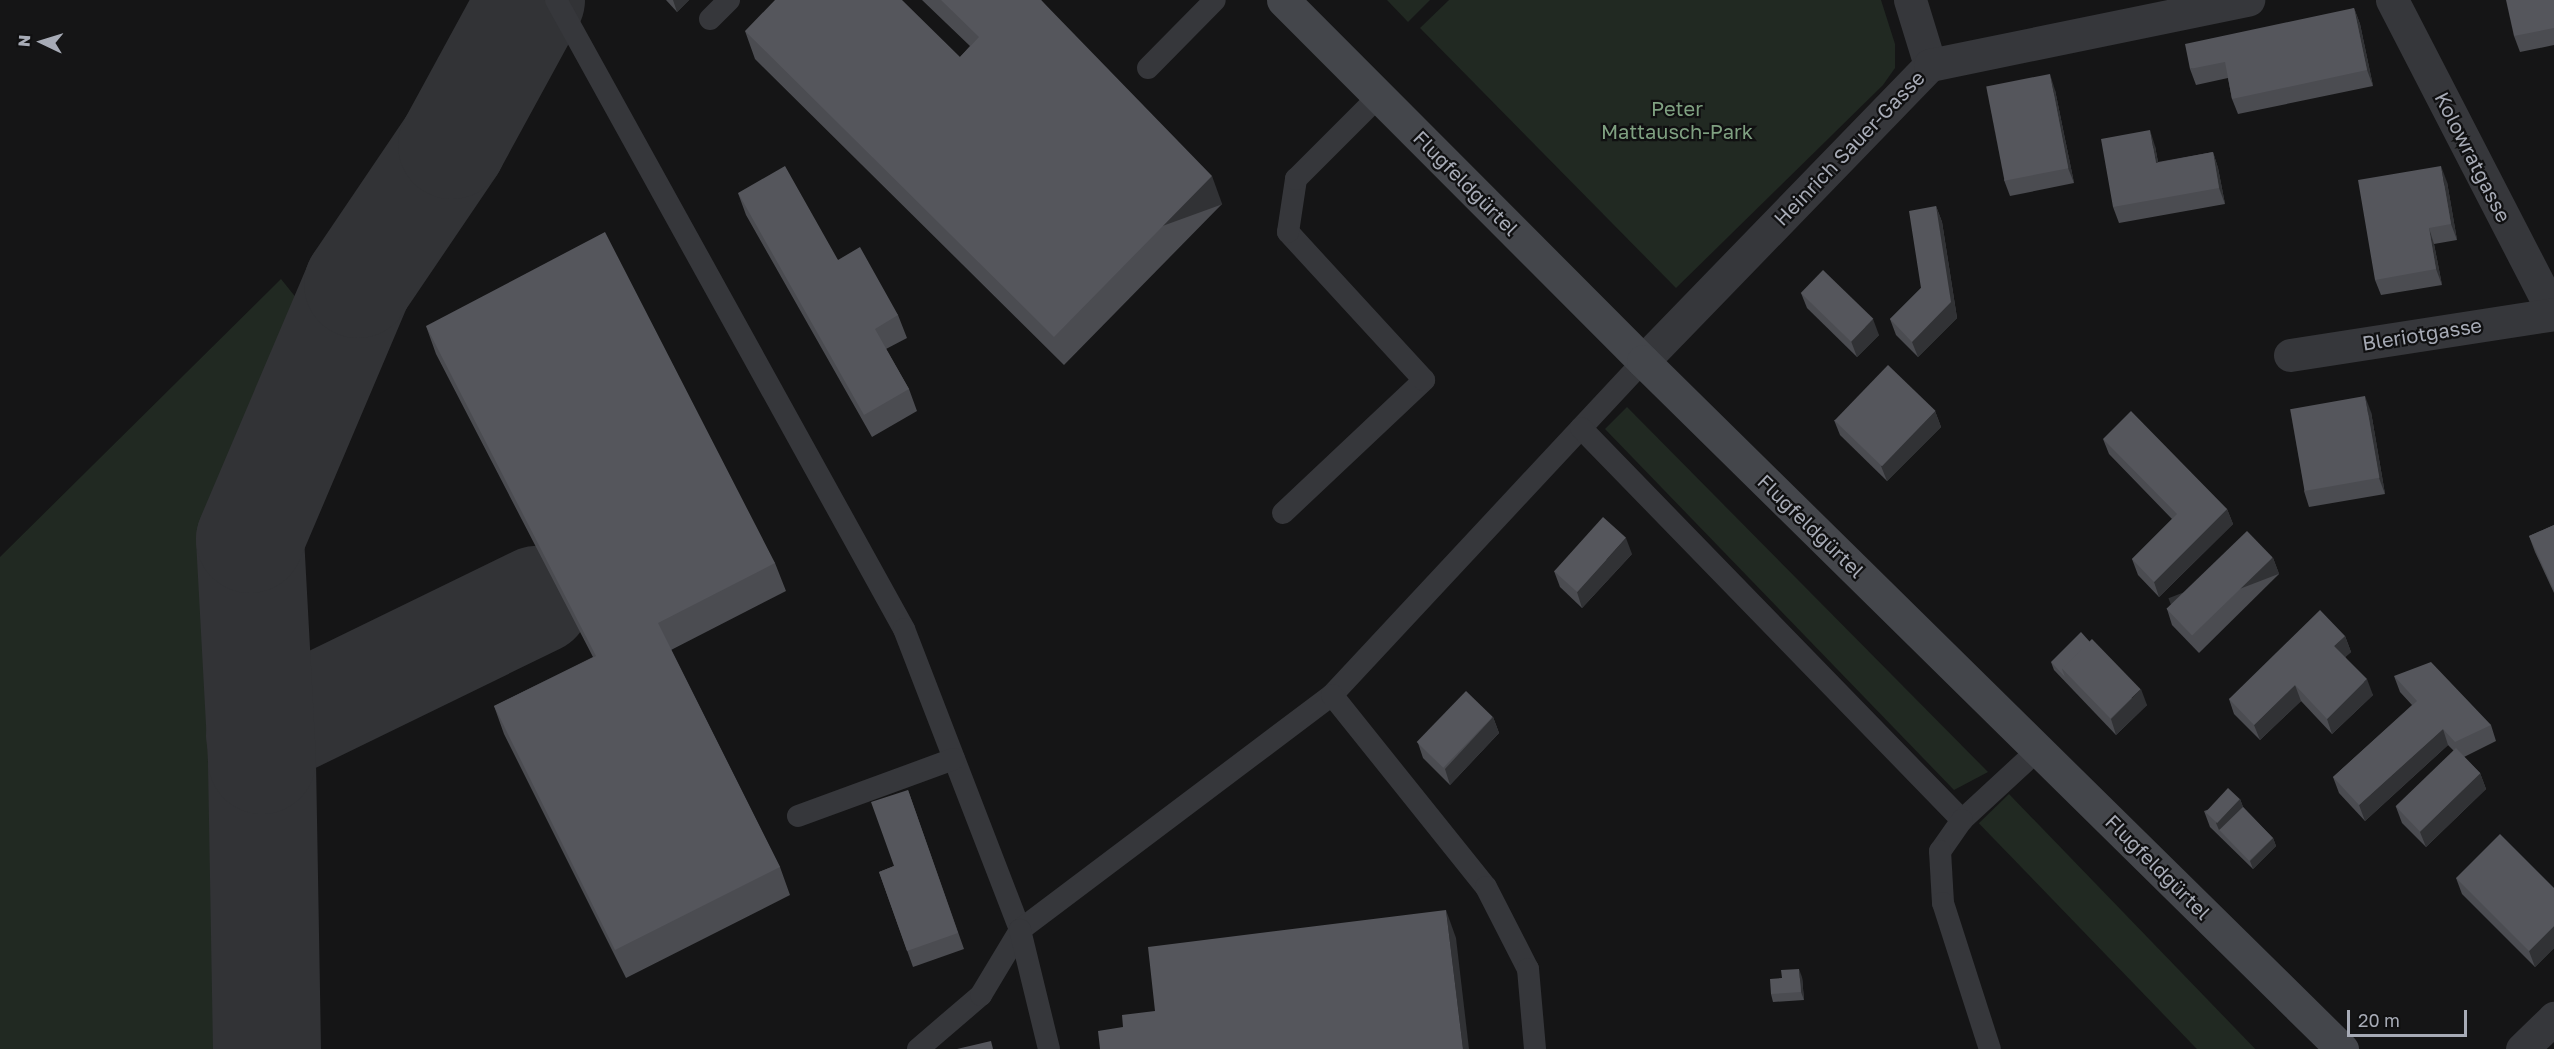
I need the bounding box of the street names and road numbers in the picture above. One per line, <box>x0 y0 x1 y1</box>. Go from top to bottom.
street label: Heinrich Sauer-Gasse <box>1769 66 1929 230</box>
street label: Kolowratgasse <box>2430 88 2516 226</box>
street label: Flugfeldgürtel <box>1409 126 1523 240</box>
street label: Bleriotgasse <box>2360 313 2484 355</box>
street label: Flugfeldgürtel <box>1753 469 1869 583</box>
street label: Flugfeldgürtel <box>2101 810 2215 924</box>

